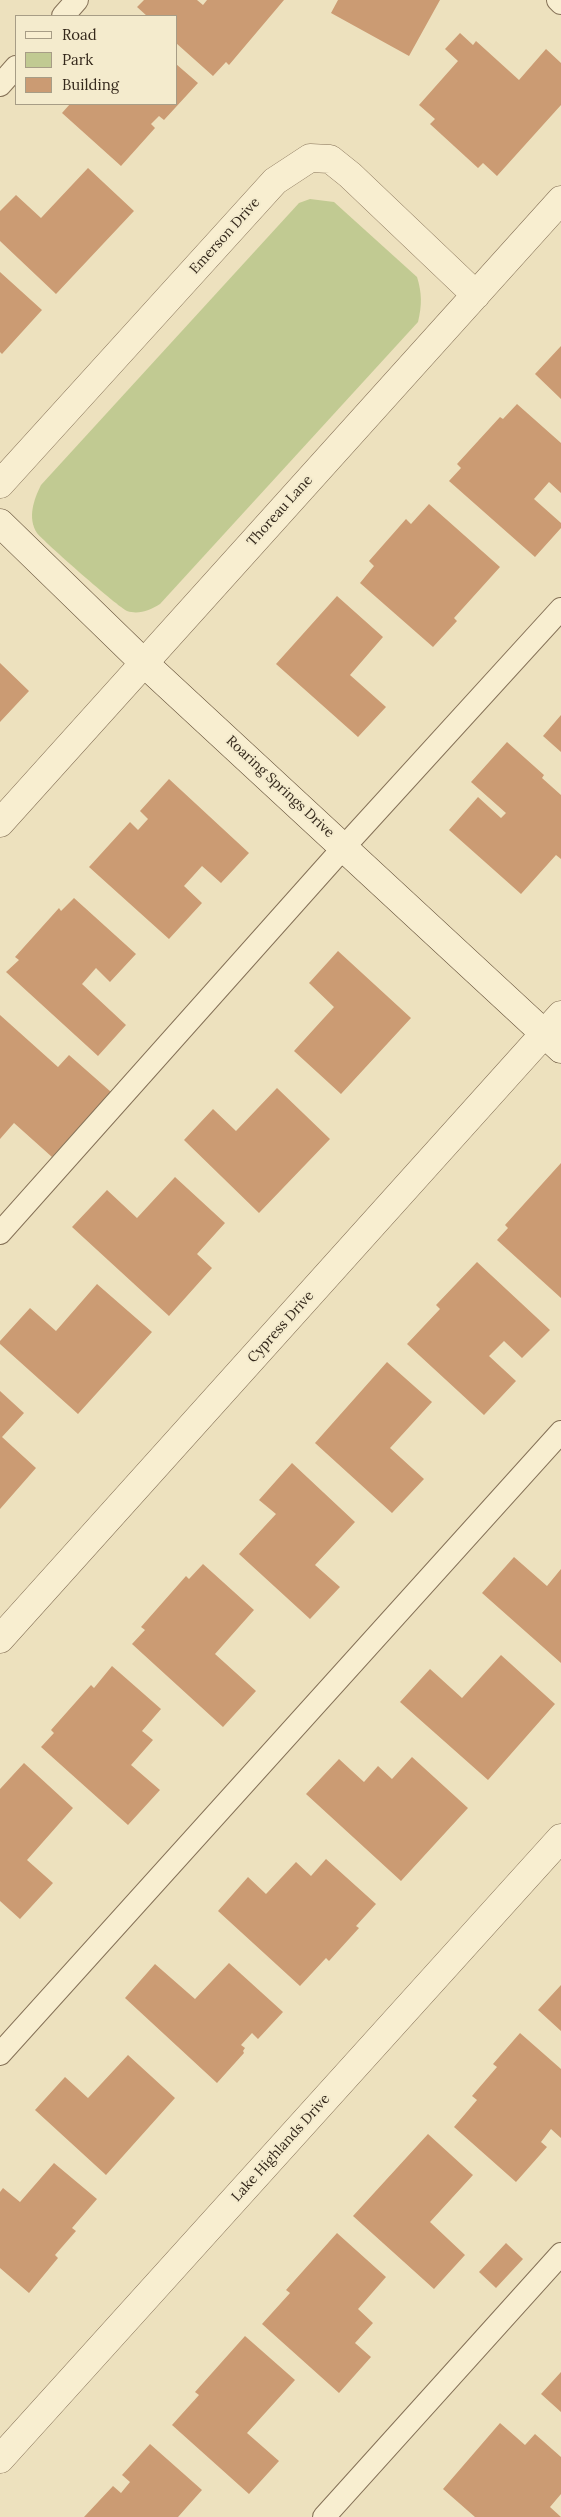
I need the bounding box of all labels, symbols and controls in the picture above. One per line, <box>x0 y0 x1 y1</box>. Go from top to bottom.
legend <box>15 15 178 105</box>
text: Road <box>62 25 97 44</box>
text: Park <box>62 50 93 69</box>
text: Building <box>62 75 119 94</box>
street label: Emerson Drive <box>186 194 264 278</box>
street label: Thoreau Lane <box>244 472 316 550</box>
street label: Roaring Springs Drive <box>222 733 338 841</box>
street label: Cypress Drive <box>244 1288 318 1366</box>
street label: Lake Highlands Drive <box>228 2091 334 2205</box>

